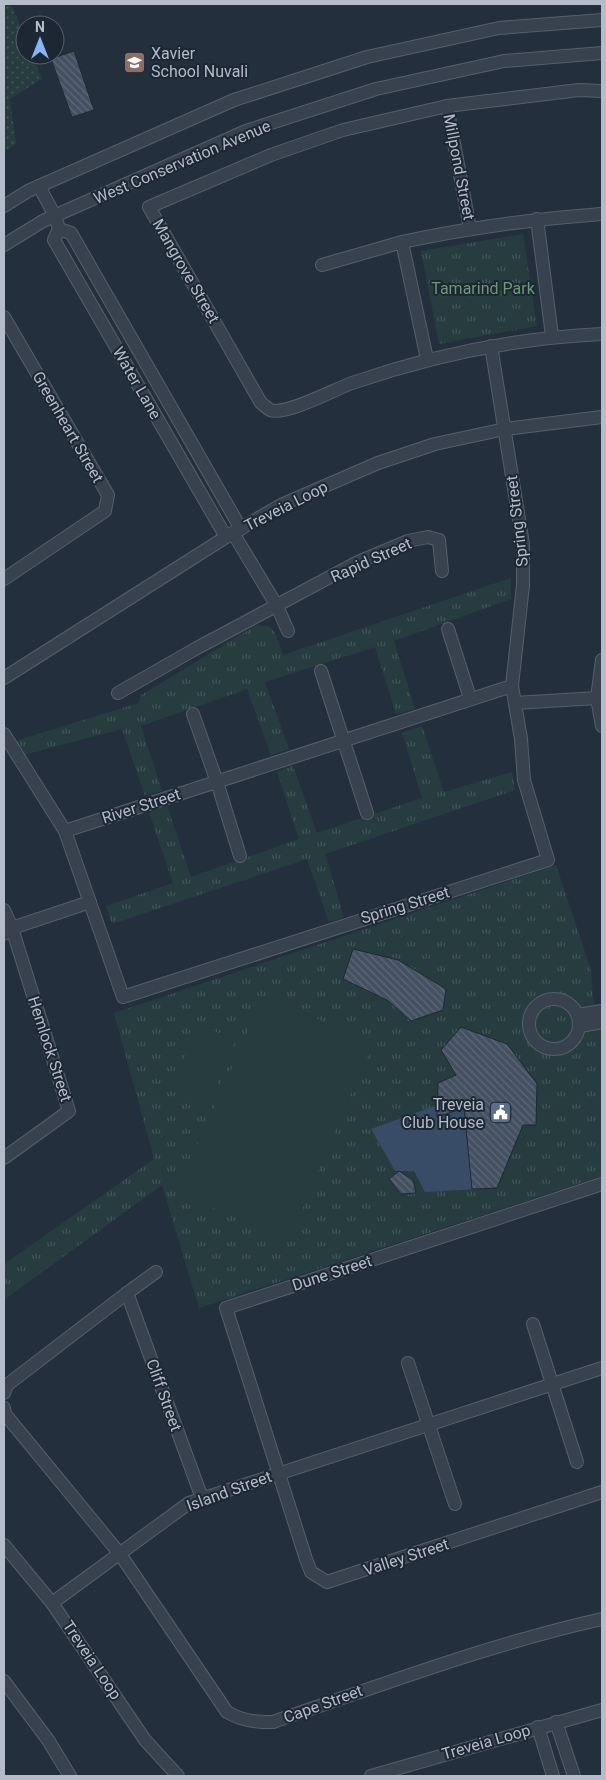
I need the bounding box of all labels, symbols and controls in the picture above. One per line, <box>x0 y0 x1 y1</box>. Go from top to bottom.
north arrow <box>15 15 65 65</box>
text: N <box>35 19 45 35</box>
place label: Xavier School Nuvali <box>151 44 248 81</box>
school or university icon: Xavier School Nuvali <box>123 50 147 74</box>
street label: Millpond Street <box>439 112 479 222</box>
street label: West Conservation Avenue <box>91 116 273 208</box>
street label: Mangrove Street <box>149 216 223 326</box>
park label: Tamarind Park <box>431 279 536 298</box>
street label: Water Lane <box>109 343 165 423</box>
street label: Greenheart Street <box>28 368 108 486</box>
street label: Spring Street <box>502 474 532 568</box>
street label: Treveia Loop <box>241 477 331 535</box>
street label: Rapid Street <box>328 534 414 586</box>
street label: River Street <box>99 784 183 828</box>
street label: Spring Street <box>358 882 452 928</box>
street label: Hemlock Street <box>24 994 76 1104</box>
place label: Treveia Club House <box>402 1095 484 1132</box>
public building icon: Treveia Club House <box>488 1101 512 1125</box>
street label: Dune Street <box>290 1251 374 1295</box>
street label: Cliff Street <box>142 1356 186 1434</box>
street label: Island Street <box>184 1467 274 1515</box>
street label: Valley Street <box>361 1534 451 1580</box>
street label: Treveia Loop <box>59 1617 125 1703</box>
street label: Cape Street <box>281 1681 365 1727</box>
street label: Treveia Loop <box>440 1720 532 1764</box>

